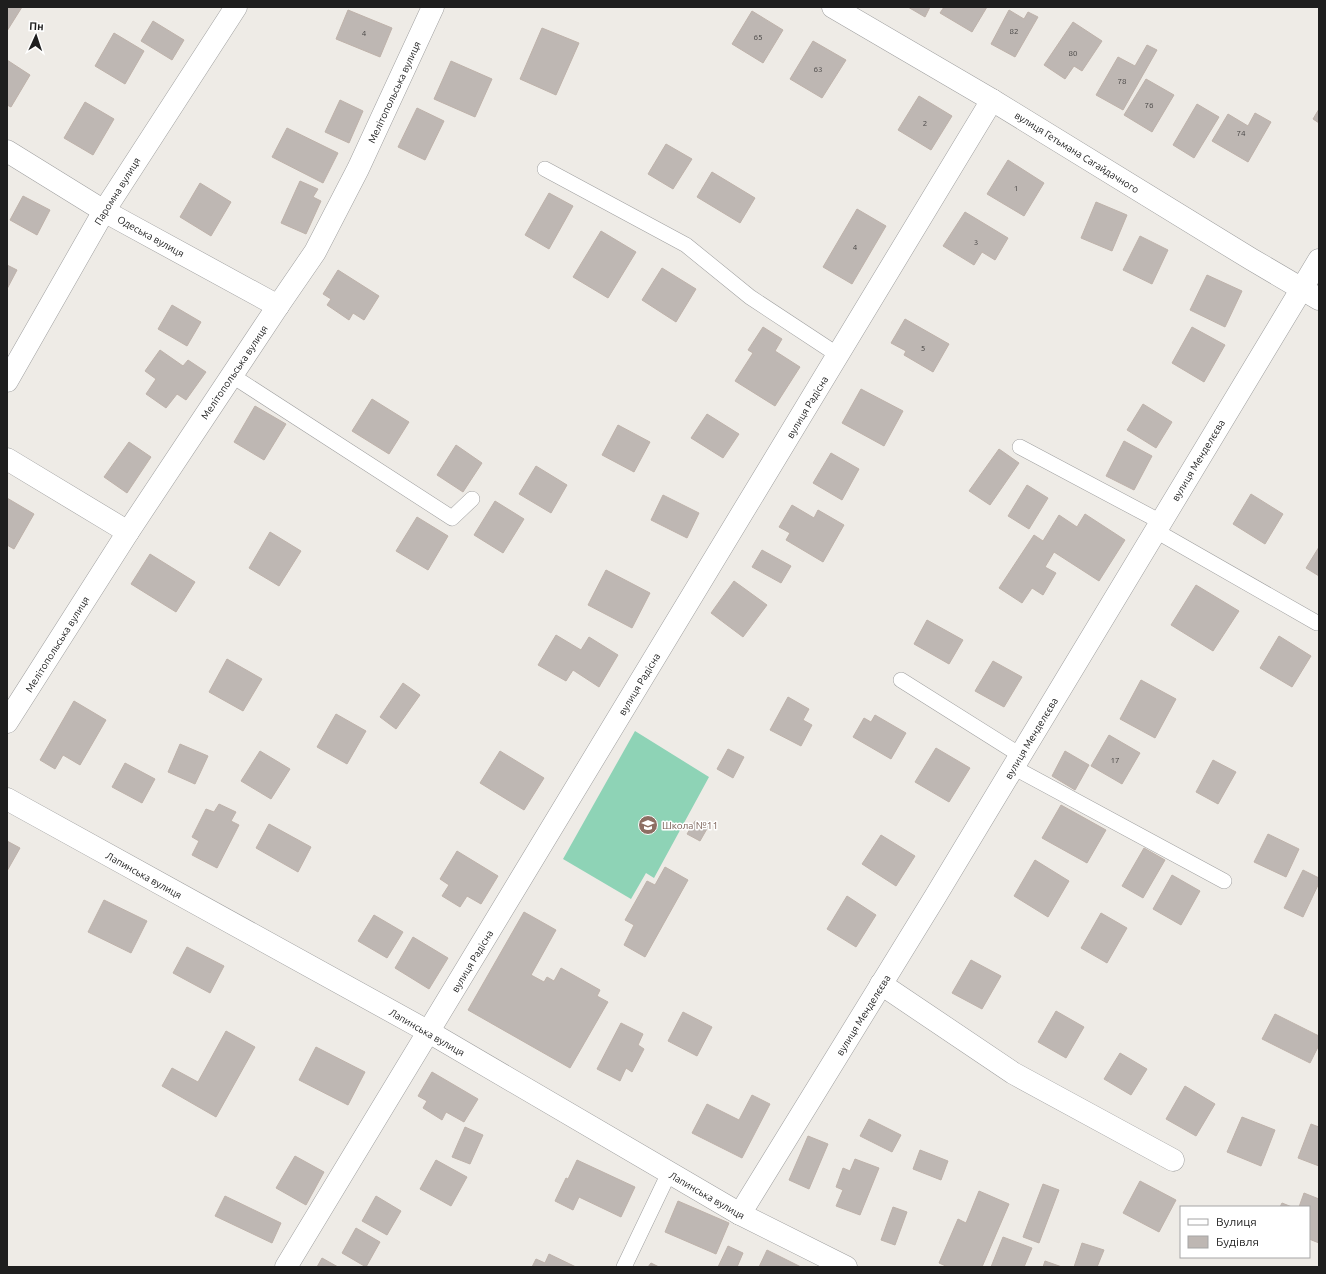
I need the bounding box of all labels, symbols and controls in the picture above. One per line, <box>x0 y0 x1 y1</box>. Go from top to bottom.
north arrow <box>16 16 56 56</box>
text: Пн <box>29 20 44 32</box>
house number: 82 <box>1009 27 1019 36</box>
house number: 4 <box>362 29 367 38</box>
house number: 65 <box>753 33 763 42</box>
street label: Мелітопольська вулиця <box>366 40 423 145</box>
house number: 80 <box>1068 49 1078 58</box>
house number: 63 <box>813 65 823 74</box>
house number: 78 <box>1117 77 1127 86</box>
house number: 76 <box>1144 101 1154 110</box>
street label: вулиця Гетьмана Сагайдачного <box>1013 109 1141 195</box>
house number: 2 <box>923 119 927 128</box>
house number: 74 <box>1236 129 1246 138</box>
street label: Паромна вулиця <box>92 156 143 227</box>
house number: 1 <box>1014 184 1018 193</box>
street label: Одеська вулиця <box>115 214 186 259</box>
house number: 3 <box>974 238 978 247</box>
house number: 4 <box>853 243 858 252</box>
street label: Мелітопольська вулиця <box>199 323 270 421</box>
house number: 5 <box>921 344 925 353</box>
street label: вулиця Радісна <box>785 374 830 440</box>
street label: вулиця Менделєєва <box>1170 418 1227 503</box>
street label: Мелітопольська вулиця <box>23 594 91 694</box>
street label: вулиця Радісна <box>617 651 662 717</box>
street label: вулиця Менделєєва <box>1003 696 1060 781</box>
house number: 17 <box>1110 756 1120 765</box>
school or university icon: Школа №11 <box>637 814 659 836</box>
place label: Школа №11 <box>662 820 718 831</box>
street label: Лапинська вулиця <box>104 850 184 901</box>
street label: вулиця Радісна <box>450 928 495 994</box>
street label: вулиця Менделєєва <box>834 973 893 1058</box>
street label: Лапинська вулиця <box>387 1006 466 1058</box>
street label: Лапинська вулиця <box>667 1169 746 1221</box>
legend <box>1180 1206 1310 1258</box>
text: Вулиця <box>1216 1215 1257 1228</box>
text: Будівля <box>1216 1235 1259 1248</box>

